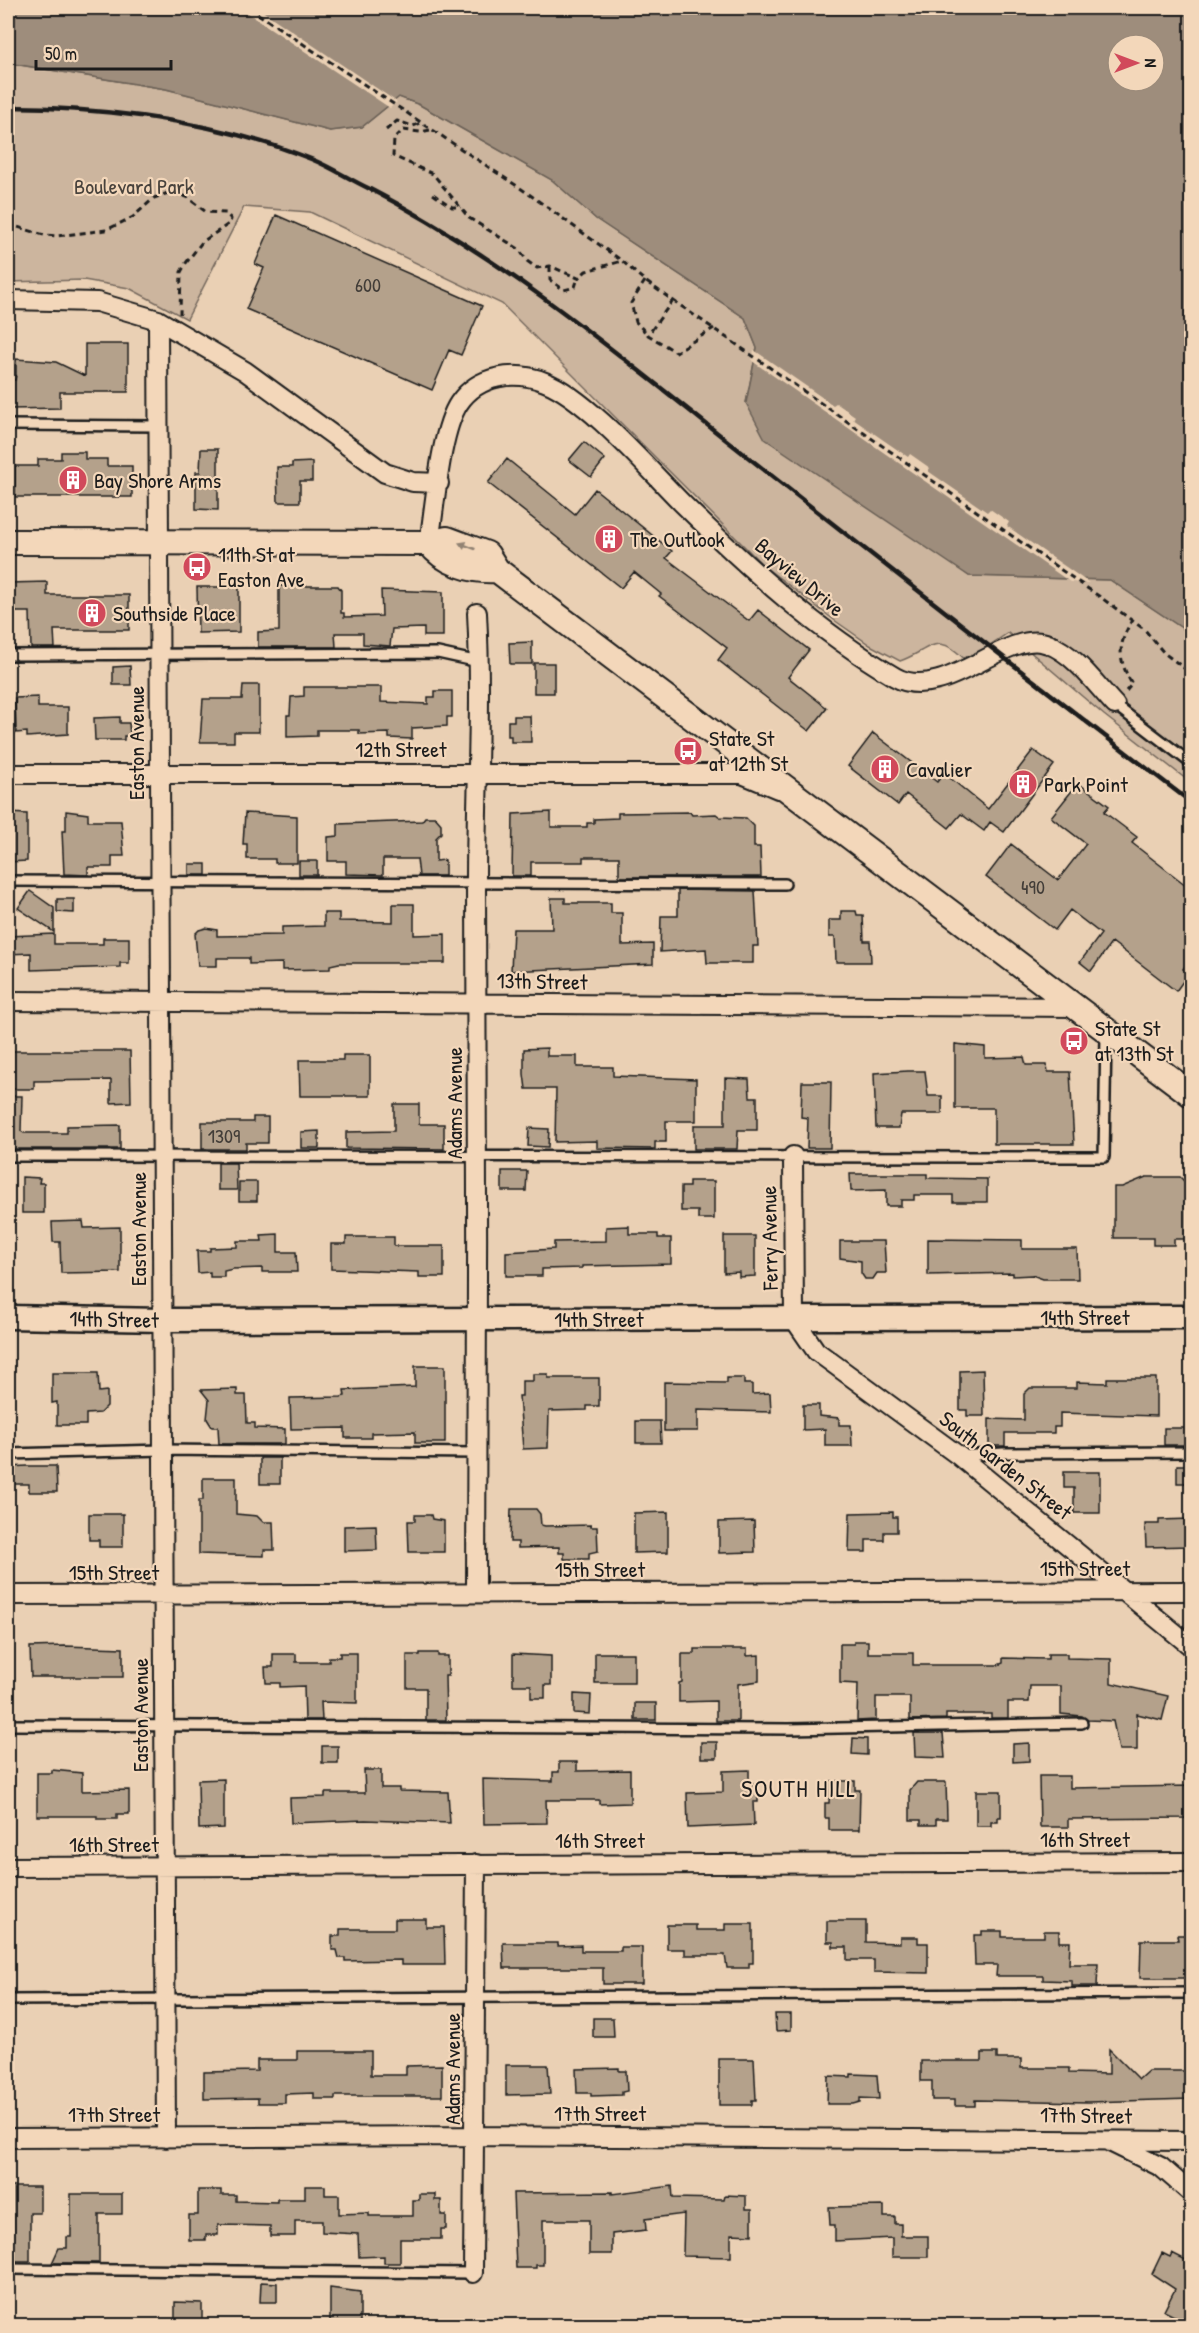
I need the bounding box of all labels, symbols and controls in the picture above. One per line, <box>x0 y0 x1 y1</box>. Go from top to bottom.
scale bar <box>36 33 171 71</box>
north arrow <box>1106 33 1166 93</box>
text: 50 m <box>45 41 77 66</box>
text: N <box>1140 59 1162 68</box>
park label: Boulevard Park <box>74 171 194 201</box>
house number: 600 <box>355 271 381 298</box>
building icon: Bay Shore Arms <box>57 464 89 496</box>
place label: Bay Shore Arms <box>94 465 221 495</box>
building icon: The Outlook <box>593 523 625 555</box>
place label: The Outlook <box>630 524 725 554</box>
street label: Bayview Drive <box>749 531 851 623</box>
place label: 11th St at Easton Ave <box>218 539 305 594</box>
one-way arrow <box>458 541 476 551</box>
bus stop icon: 11th St at Easton Ave <box>181 551 213 583</box>
building icon: Southside Place <box>76 597 108 629</box>
place label: Southside Place <box>113 598 236 628</box>
street label: Easton Avenue <box>121 686 151 800</box>
place label: State St at 12th St <box>709 723 789 778</box>
street label: 12th Street <box>355 734 447 764</box>
bus stop icon: State St at 12th St <box>672 735 704 767</box>
building icon: Cavalier <box>869 753 901 785</box>
place label: Cavalier <box>906 754 973 784</box>
building icon: Park Point <box>1007 768 1039 800</box>
place label: Park Point <box>1044 769 1128 799</box>
house number: 490 <box>1021 873 1045 900</box>
street label: 13th Street <box>496 965 588 997</box>
place label: State St at 13th St <box>1095 1013 1174 1068</box>
bus stop icon: State St at 13th St <box>1058 1025 1090 1057</box>
street label: Adams Avenue <box>439 1047 469 1159</box>
house number: 1309 <box>208 1122 240 1149</box>
street label: Easton Avenue <box>123 1172 153 1286</box>
street label: Ferry Avenue <box>753 1185 785 1291</box>
street label: 14th Street <box>1040 1302 1130 1332</box>
street label: 14th Street <box>69 1303 159 1335</box>
street label: 14th Street <box>554 1304 644 1334</box>
street label: South Garden Street <box>933 1404 1079 1527</box>
street label: 15th Street <box>1040 1553 1131 1583</box>
street label: 15th Street <box>555 1554 646 1584</box>
street label: 15th Street <box>69 1557 160 1587</box>
street label: Easton Avenue <box>125 1658 155 1772</box>
district label: SOUTH HILL <box>741 1772 857 1804</box>
street label: 16th Street <box>1040 1824 1130 1854</box>
street label: 16th Street <box>555 1825 645 1855</box>
street label: 16th Street <box>69 1829 159 1859</box>
street label: Adams Avenue <box>437 2013 467 2125</box>
street label: 17th Street <box>554 2098 646 2128</box>
street label: 17th Street <box>68 2099 160 2129</box>
street label: 17th Street <box>1040 2099 1133 2131</box>

